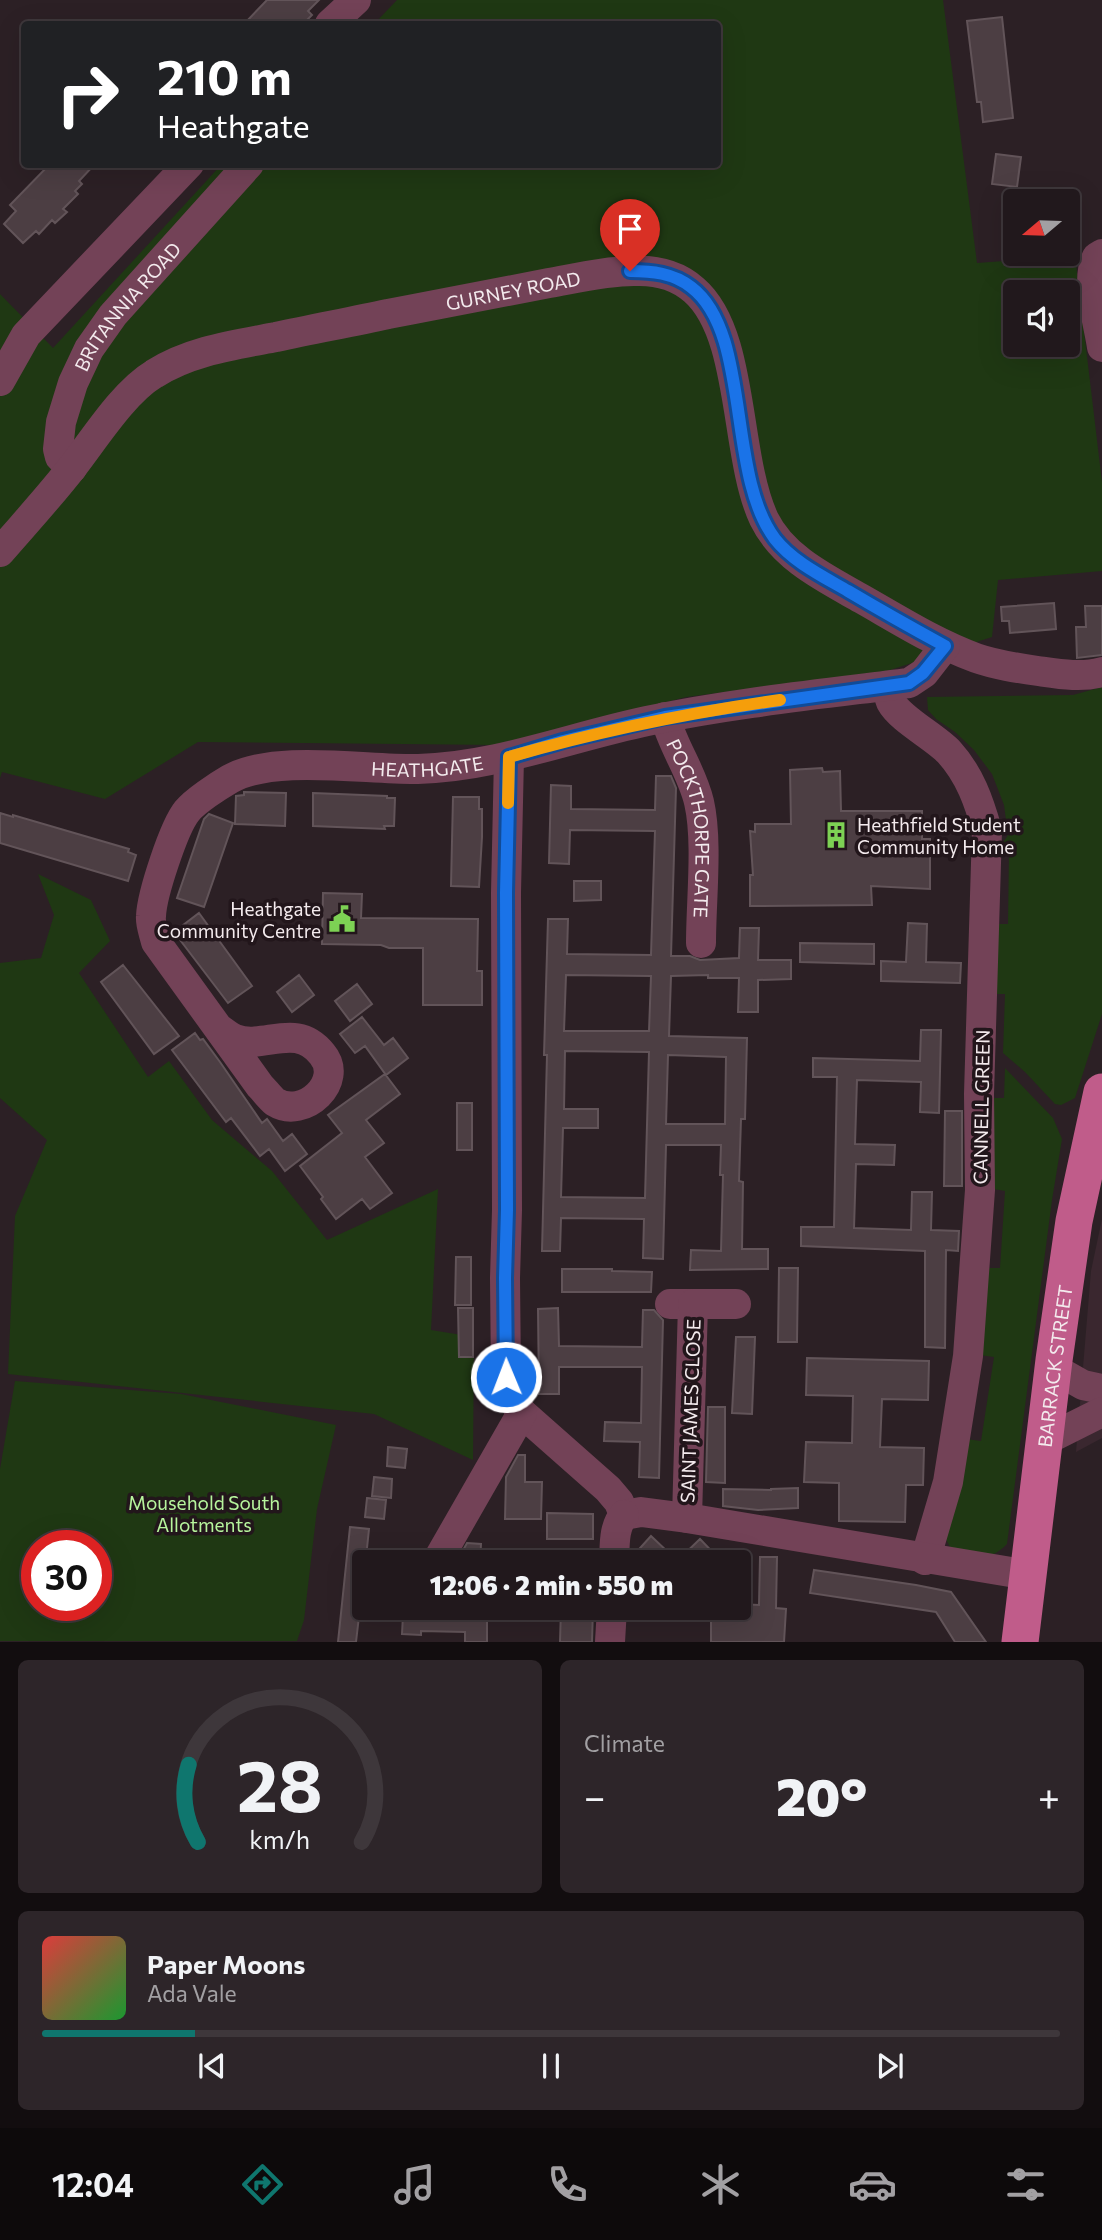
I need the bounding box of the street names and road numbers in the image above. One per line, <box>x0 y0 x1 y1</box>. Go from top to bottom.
street label: BRITANNIA ROAD <box>69 237 185 374</box>
street label: GURNEY ROAD <box>444 266 582 314</box>
street label: POCKTHORPE GATE <box>663 735 715 918</box>
street label: HEATHGATE <box>371 750 485 781</box>
street label: CANNELL GREEN <box>968 1029 994 1185</box>
street label: BARRACK STREET <box>1032 1284 1076 1448</box>
street label: SAINT JAMES CLOSE <box>675 1319 705 1503</box>

